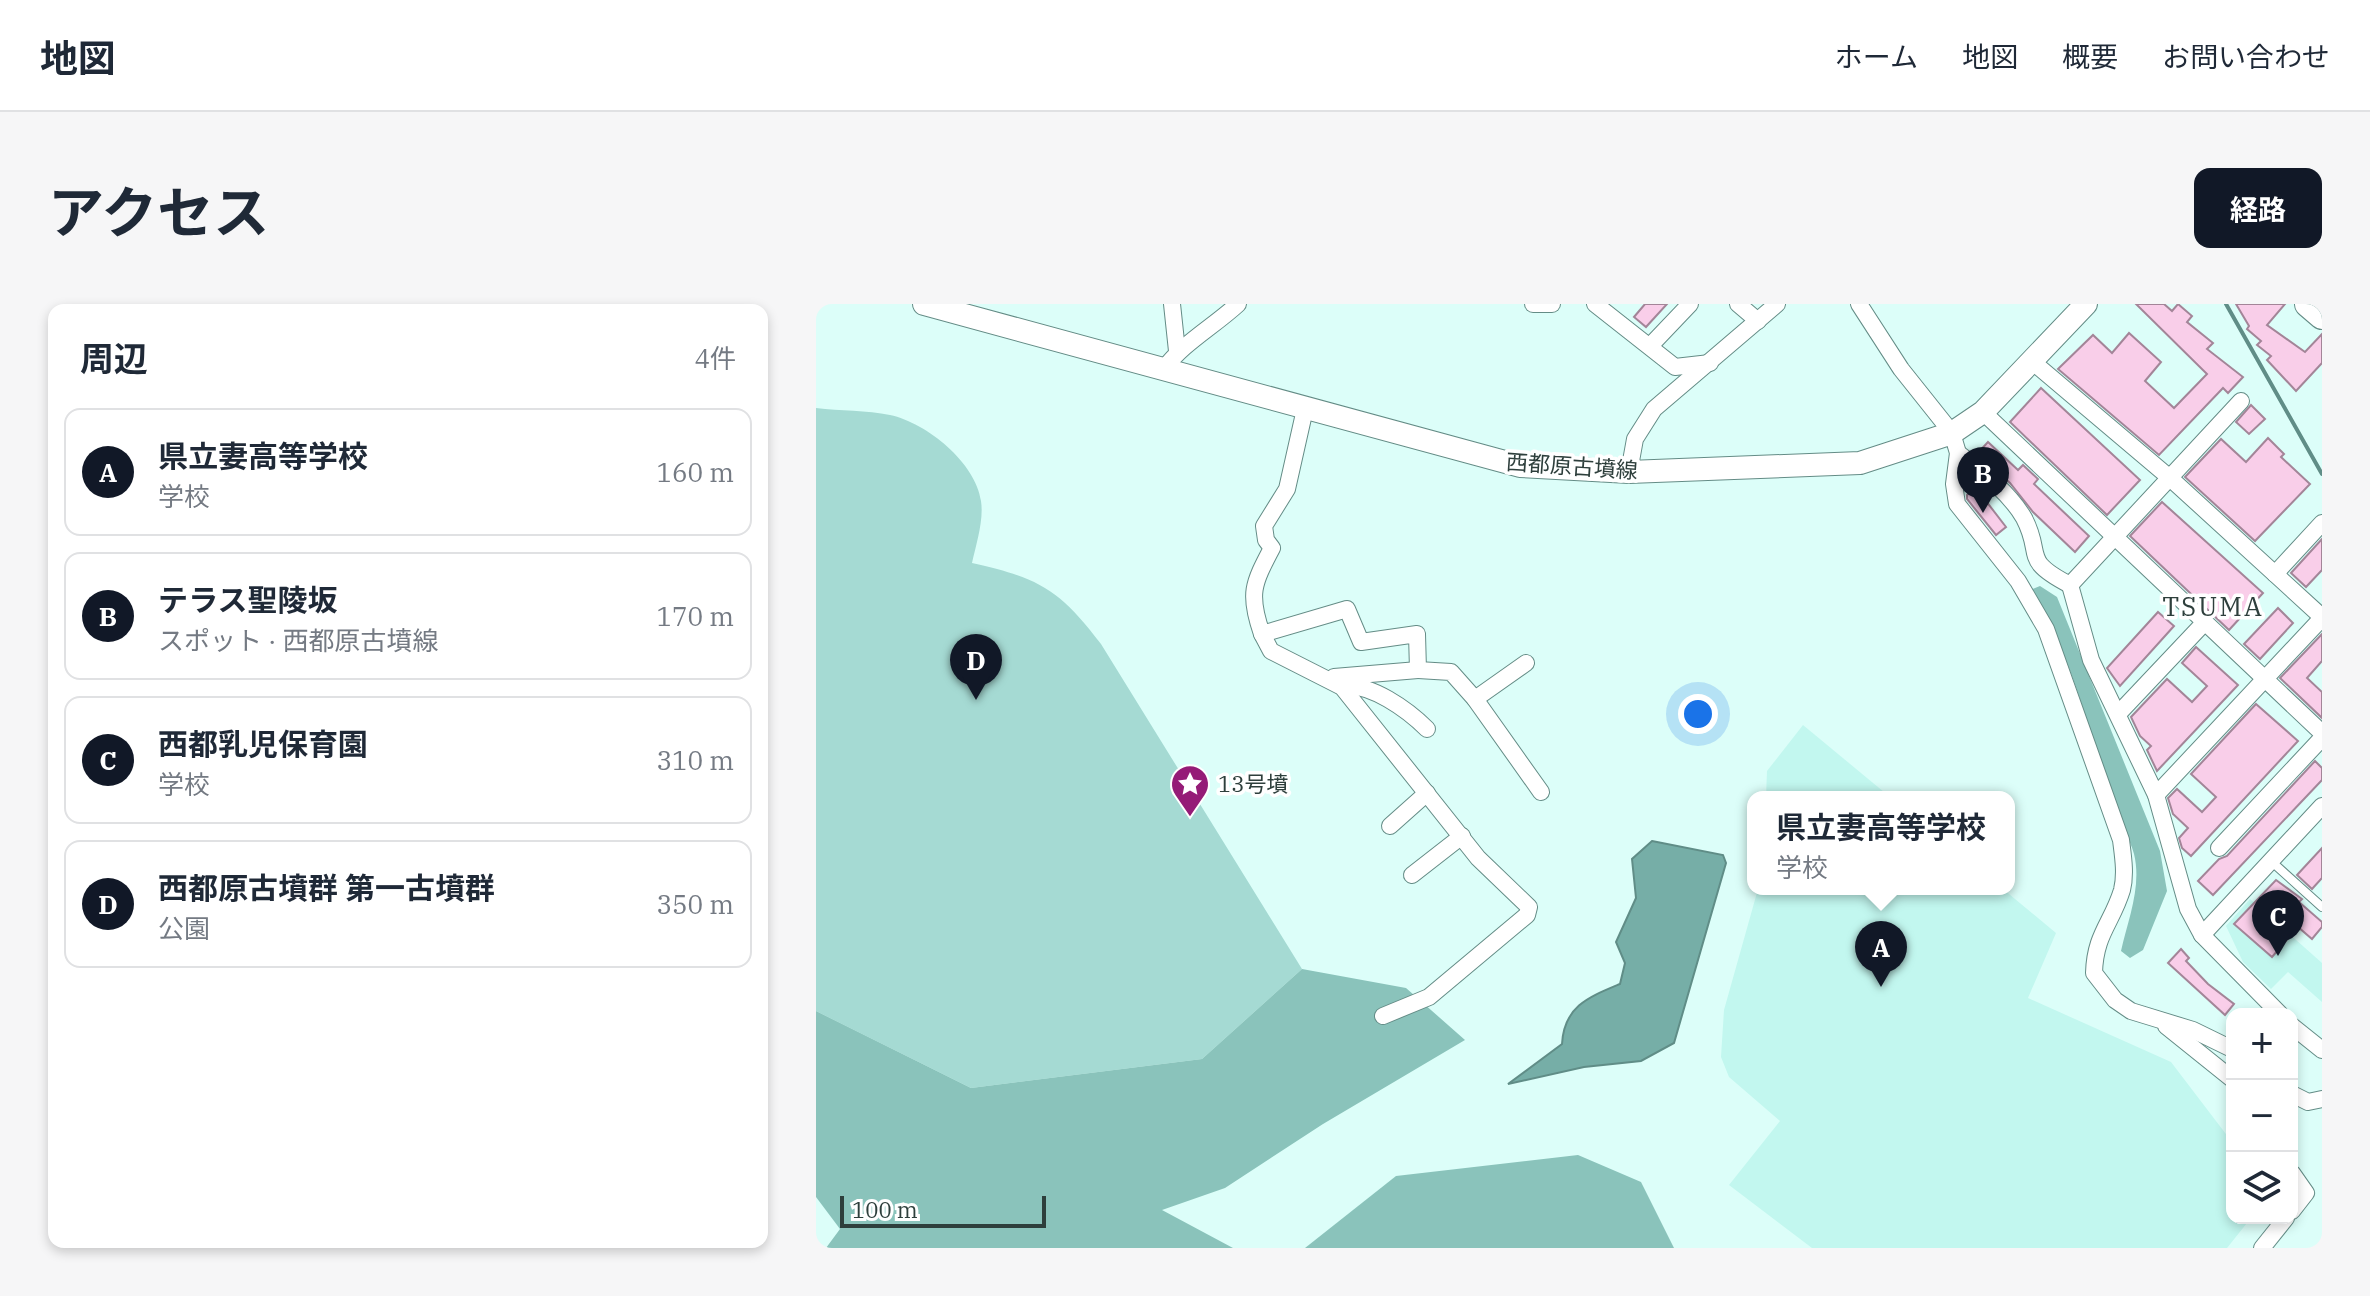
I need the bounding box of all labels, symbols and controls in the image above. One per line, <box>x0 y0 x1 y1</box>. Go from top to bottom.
text: 地図 <box>40 33 116 82</box>
text: ホーム <box>1835 38 1918 75</box>
text: 地図 <box>1962 38 2018 75</box>
text: 概要 <box>2062 38 2118 75</box>
text: お問い合わせ <box>2162 38 2330 75</box>
button: 経路 <box>2194 168 2322 248</box>
text: アクセス <box>48 176 269 248</box>
text: 周辺 <box>80 336 148 380</box>
text: 4件 <box>694 341 736 375</box>
text: 県立妻高等学校 <box>158 436 368 475</box>
street label: 西都原古墳線 <box>1505 446 1639 485</box>
pin: B <box>1957 447 2009 513</box>
text: A <box>99 455 117 489</box>
text: 160 m <box>656 455 734 489</box>
text: 学校 <box>158 479 210 513</box>
text: テラス聖陵坂 <box>158 580 337 619</box>
district label: TSUMA <box>2162 589 2264 623</box>
text: B <box>99 599 117 633</box>
text: 170 m <box>656 599 734 633</box>
text: スポット · 西都原古墳線 <box>158 623 439 657</box>
pin: D <box>950 634 1002 700</box>
your location <box>1678 694 1718 734</box>
text: 西都乳児保育園 <box>158 724 368 763</box>
text: C <box>99 743 117 777</box>
text: 310 m <box>656 743 734 777</box>
place icon: 13号墳 <box>1169 763 1211 818</box>
text: 学校 <box>158 767 210 801</box>
place label: 13号墳 <box>1218 769 1288 798</box>
popup <box>1747 791 2015 895</box>
text: 県立妻高等学校 <box>1776 807 1986 846</box>
text: 学校 <box>1776 850 1828 884</box>
text: 西都原古墳群 第一古墳群 <box>158 868 495 907</box>
text: D <box>98 887 118 921</box>
text: 350 m <box>656 887 734 921</box>
pin: C <box>2252 890 2304 956</box>
text: 公園 <box>158 911 210 945</box>
pin: A <box>1855 921 1907 987</box>
map controls <box>2226 1008 2298 1224</box>
button: + <box>2226 1008 2298 1080</box>
button: − <box>2226 1080 2298 1152</box>
button: layers <box>2226 1152 2298 1224</box>
scale bar <box>840 1192 1046 1228</box>
text: 100 m <box>852 1195 918 1224</box>

